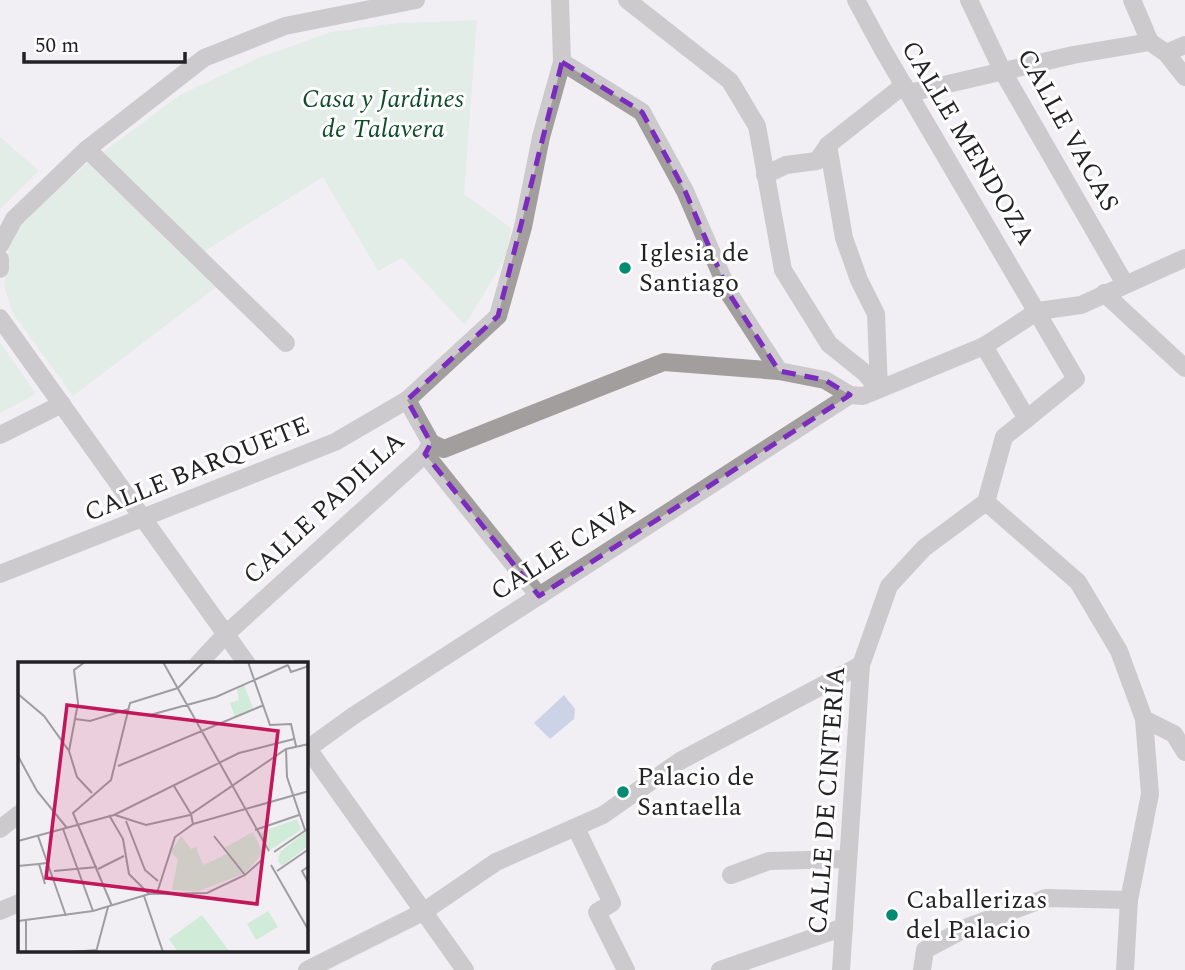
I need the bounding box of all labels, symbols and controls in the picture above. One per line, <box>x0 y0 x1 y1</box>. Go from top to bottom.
scale bar <box>24 21 186 65</box>
text: 50 m <box>35 30 79 62</box>
street label: CALLE MENDOZA <box>891 33 1045 253</box>
street label: CALLE VACAS <box>1007 41 1129 219</box>
park label: Casa y Jardines de Talavera <box>302 79 464 149</box>
place label: Iglesia de Santiago <box>639 233 749 303</box>
marker: Iglesia de Santiago <box>617 260 633 276</box>
street label: CALLE BARQUETE <box>78 405 316 533</box>
street label: CALLE PADILLA <box>234 422 414 594</box>
street label: CALLE CAVA <box>482 487 644 611</box>
inset map <box>18 662 308 953</box>
street label: CALLE DE CINTERÍA <box>798 665 856 935</box>
place label: Palacio de Santaella <box>637 757 754 827</box>
marker: Palacio de Santaella <box>615 784 631 800</box>
place label: Caballerizas del Palacio <box>906 880 1048 950</box>
marker: Caballerizas del Palacio <box>884 907 900 923</box>

